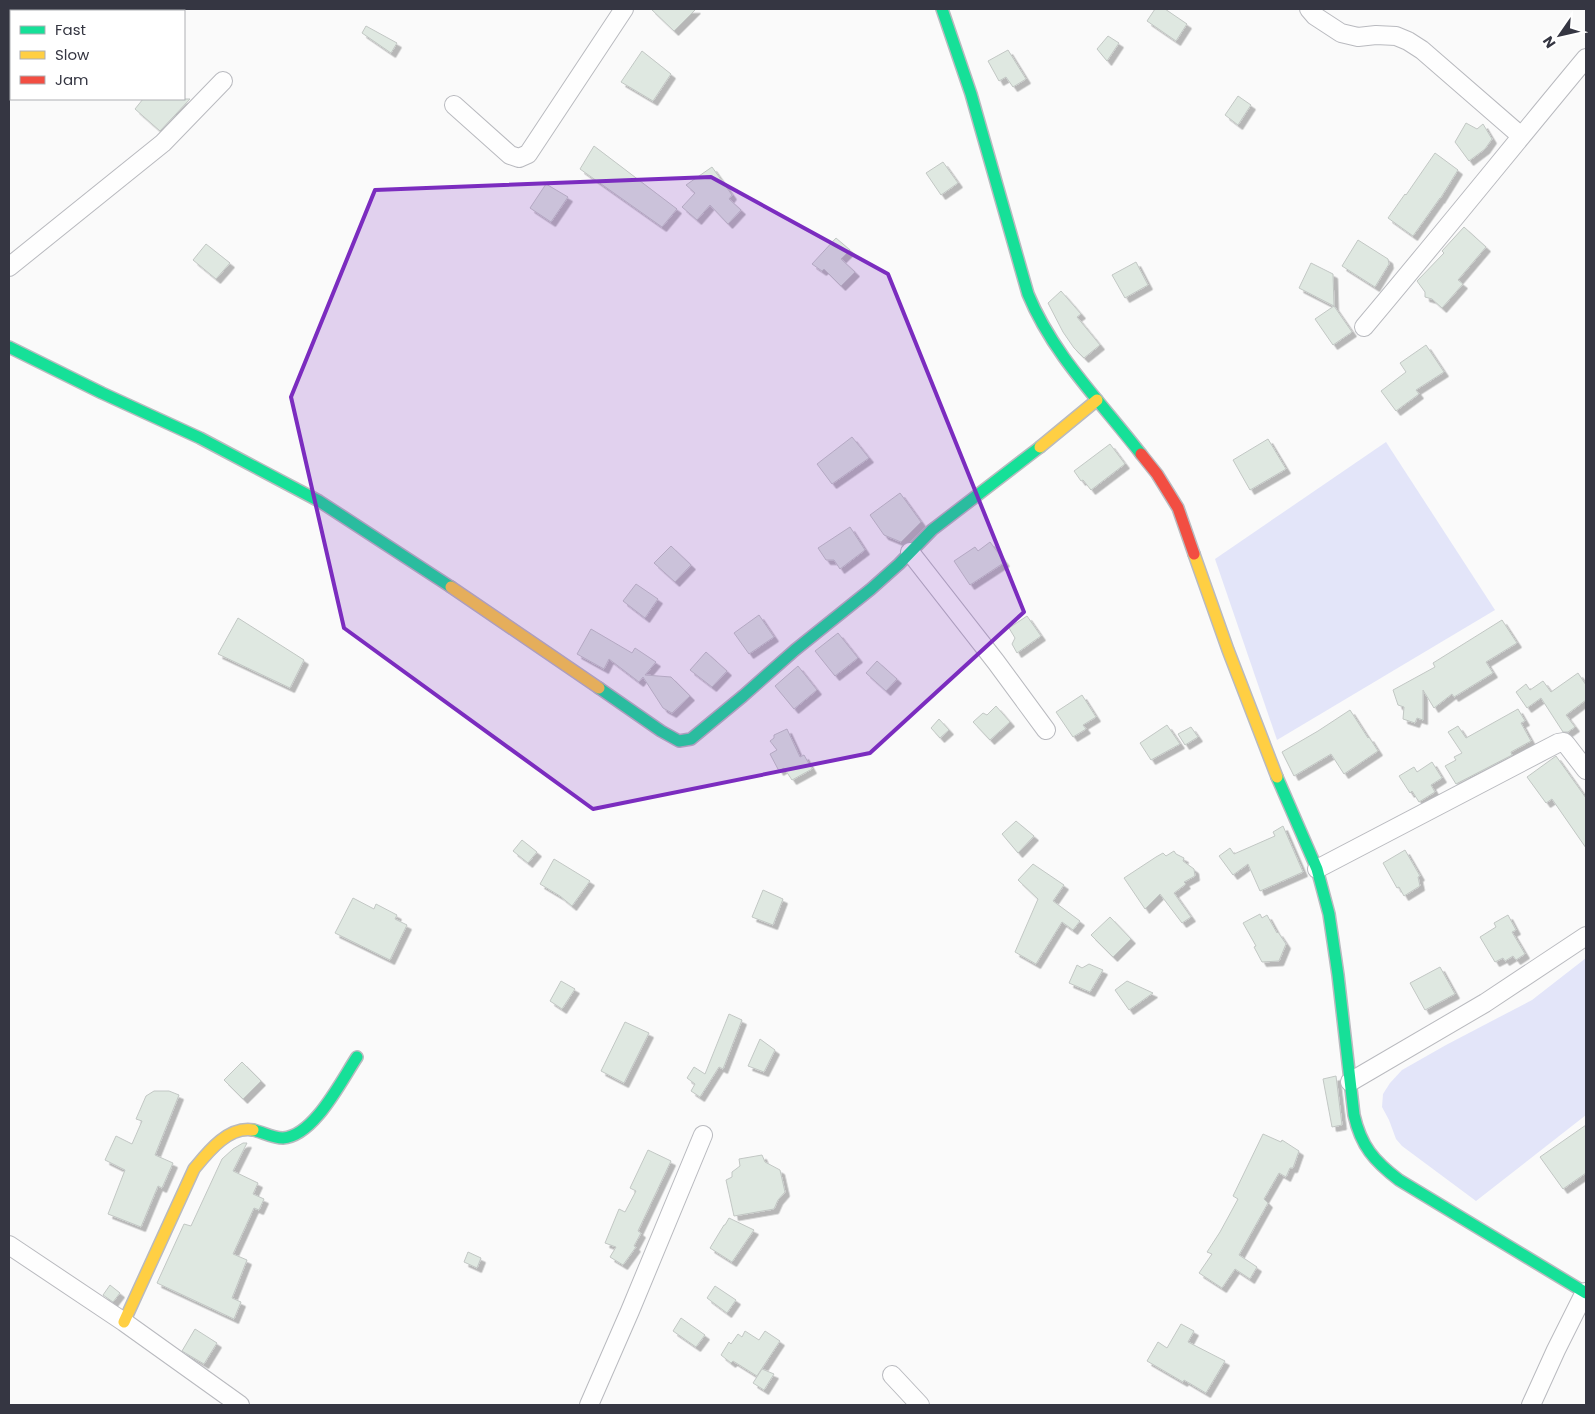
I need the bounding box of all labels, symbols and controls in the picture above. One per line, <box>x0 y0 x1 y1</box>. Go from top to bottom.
legend <box>10 10 185 100</box>
north arrow <box>1535 10 1585 60</box>
text: Fast <box>55 19 86 40</box>
text: N <box>1538 32 1560 52</box>
text: Slow <box>55 44 90 65</box>
text: Jam <box>55 69 89 90</box>

